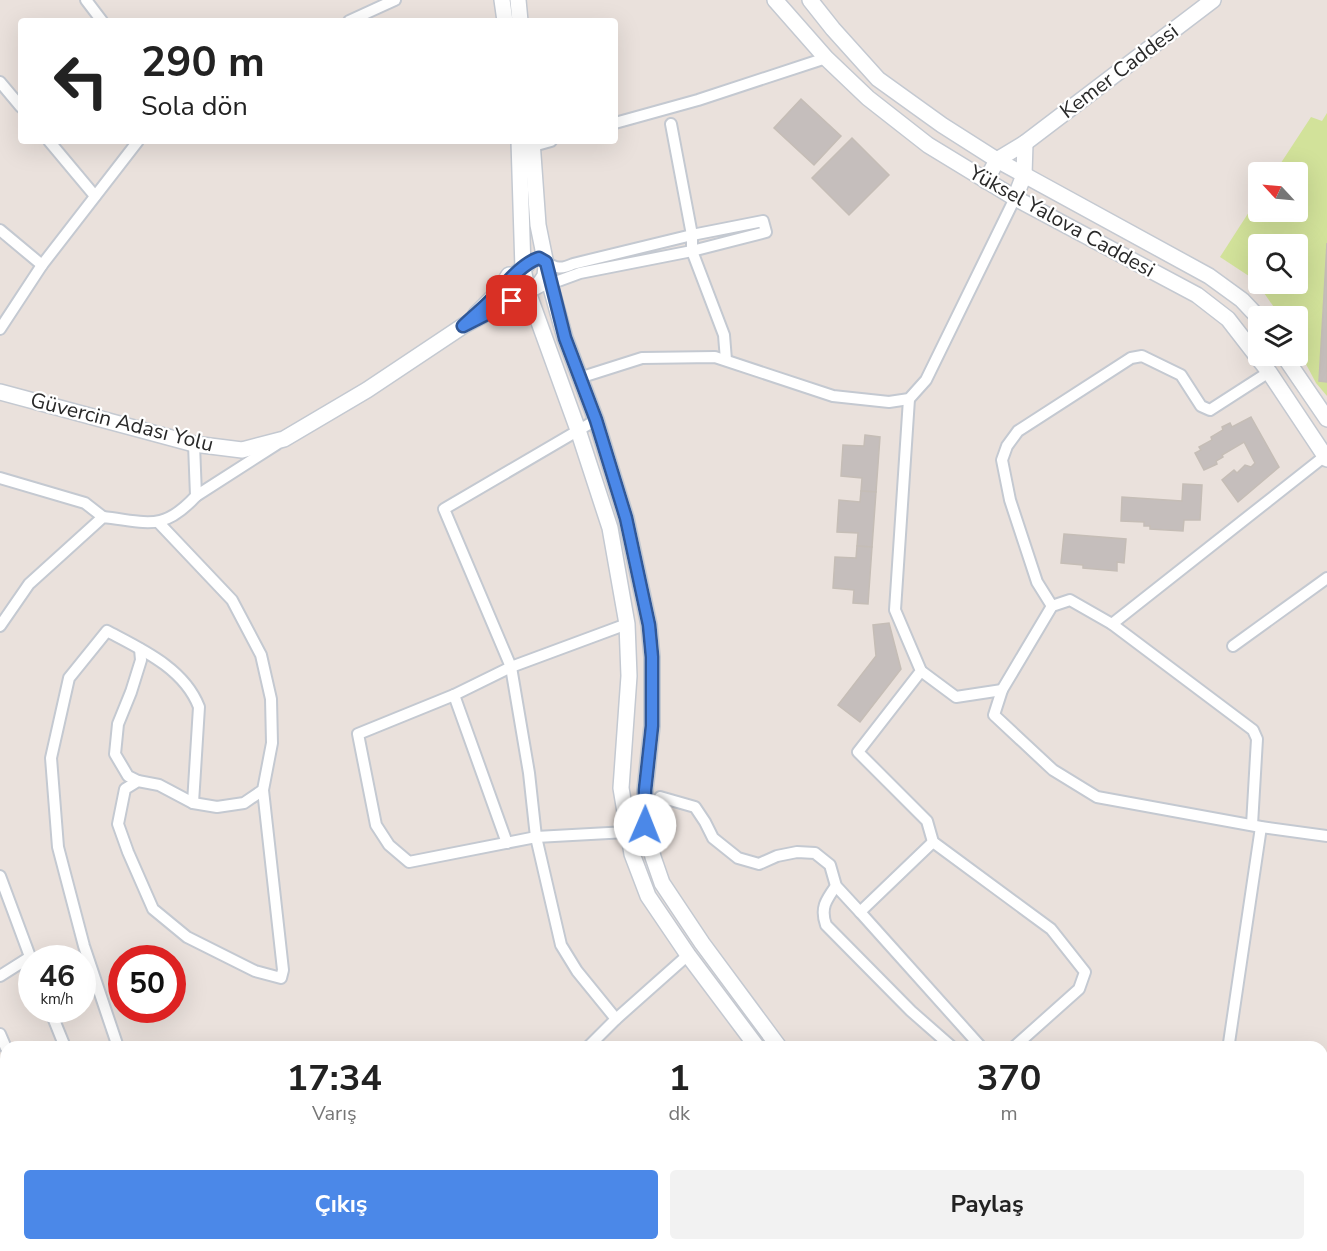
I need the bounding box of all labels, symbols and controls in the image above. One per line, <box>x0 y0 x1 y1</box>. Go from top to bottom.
street label: Kemer Caddesi <box>1054 17 1184 125</box>
text: 290 m <box>141 34 265 91</box>
icon: left <box>42 42 120 120</box>
text: Sola dön <box>141 88 248 125</box>
street label: Yüksel Yalova Caddesi <box>963 158 1160 284</box>
north arrow <box>1248 162 1308 222</box>
map controls <box>1248 162 1308 366</box>
button: search <box>1248 234 1308 294</box>
pin <box>486 275 537 326</box>
icon: arrive <box>495 284 528 317</box>
button: layers <box>1248 306 1308 366</box>
street label: Güvercin Adası Yolu <box>28 386 216 458</box>
position arrow <box>613 793 677 857</box>
speed limit sign: 50 <box>108 945 186 1023</box>
text: 46 <box>39 956 75 997</box>
text: km/h <box>40 989 74 1009</box>
text: 17:34 <box>287 1054 382 1103</box>
text: 1 <box>668 1054 690 1103</box>
text: 370 <box>977 1054 1041 1103</box>
text: Varış <box>312 1100 357 1127</box>
text: dk <box>668 1100 690 1127</box>
text: m <box>1000 1100 1018 1127</box>
button: Çıkış <box>24 1170 658 1239</box>
button: Paylaş <box>670 1170 1304 1239</box>

